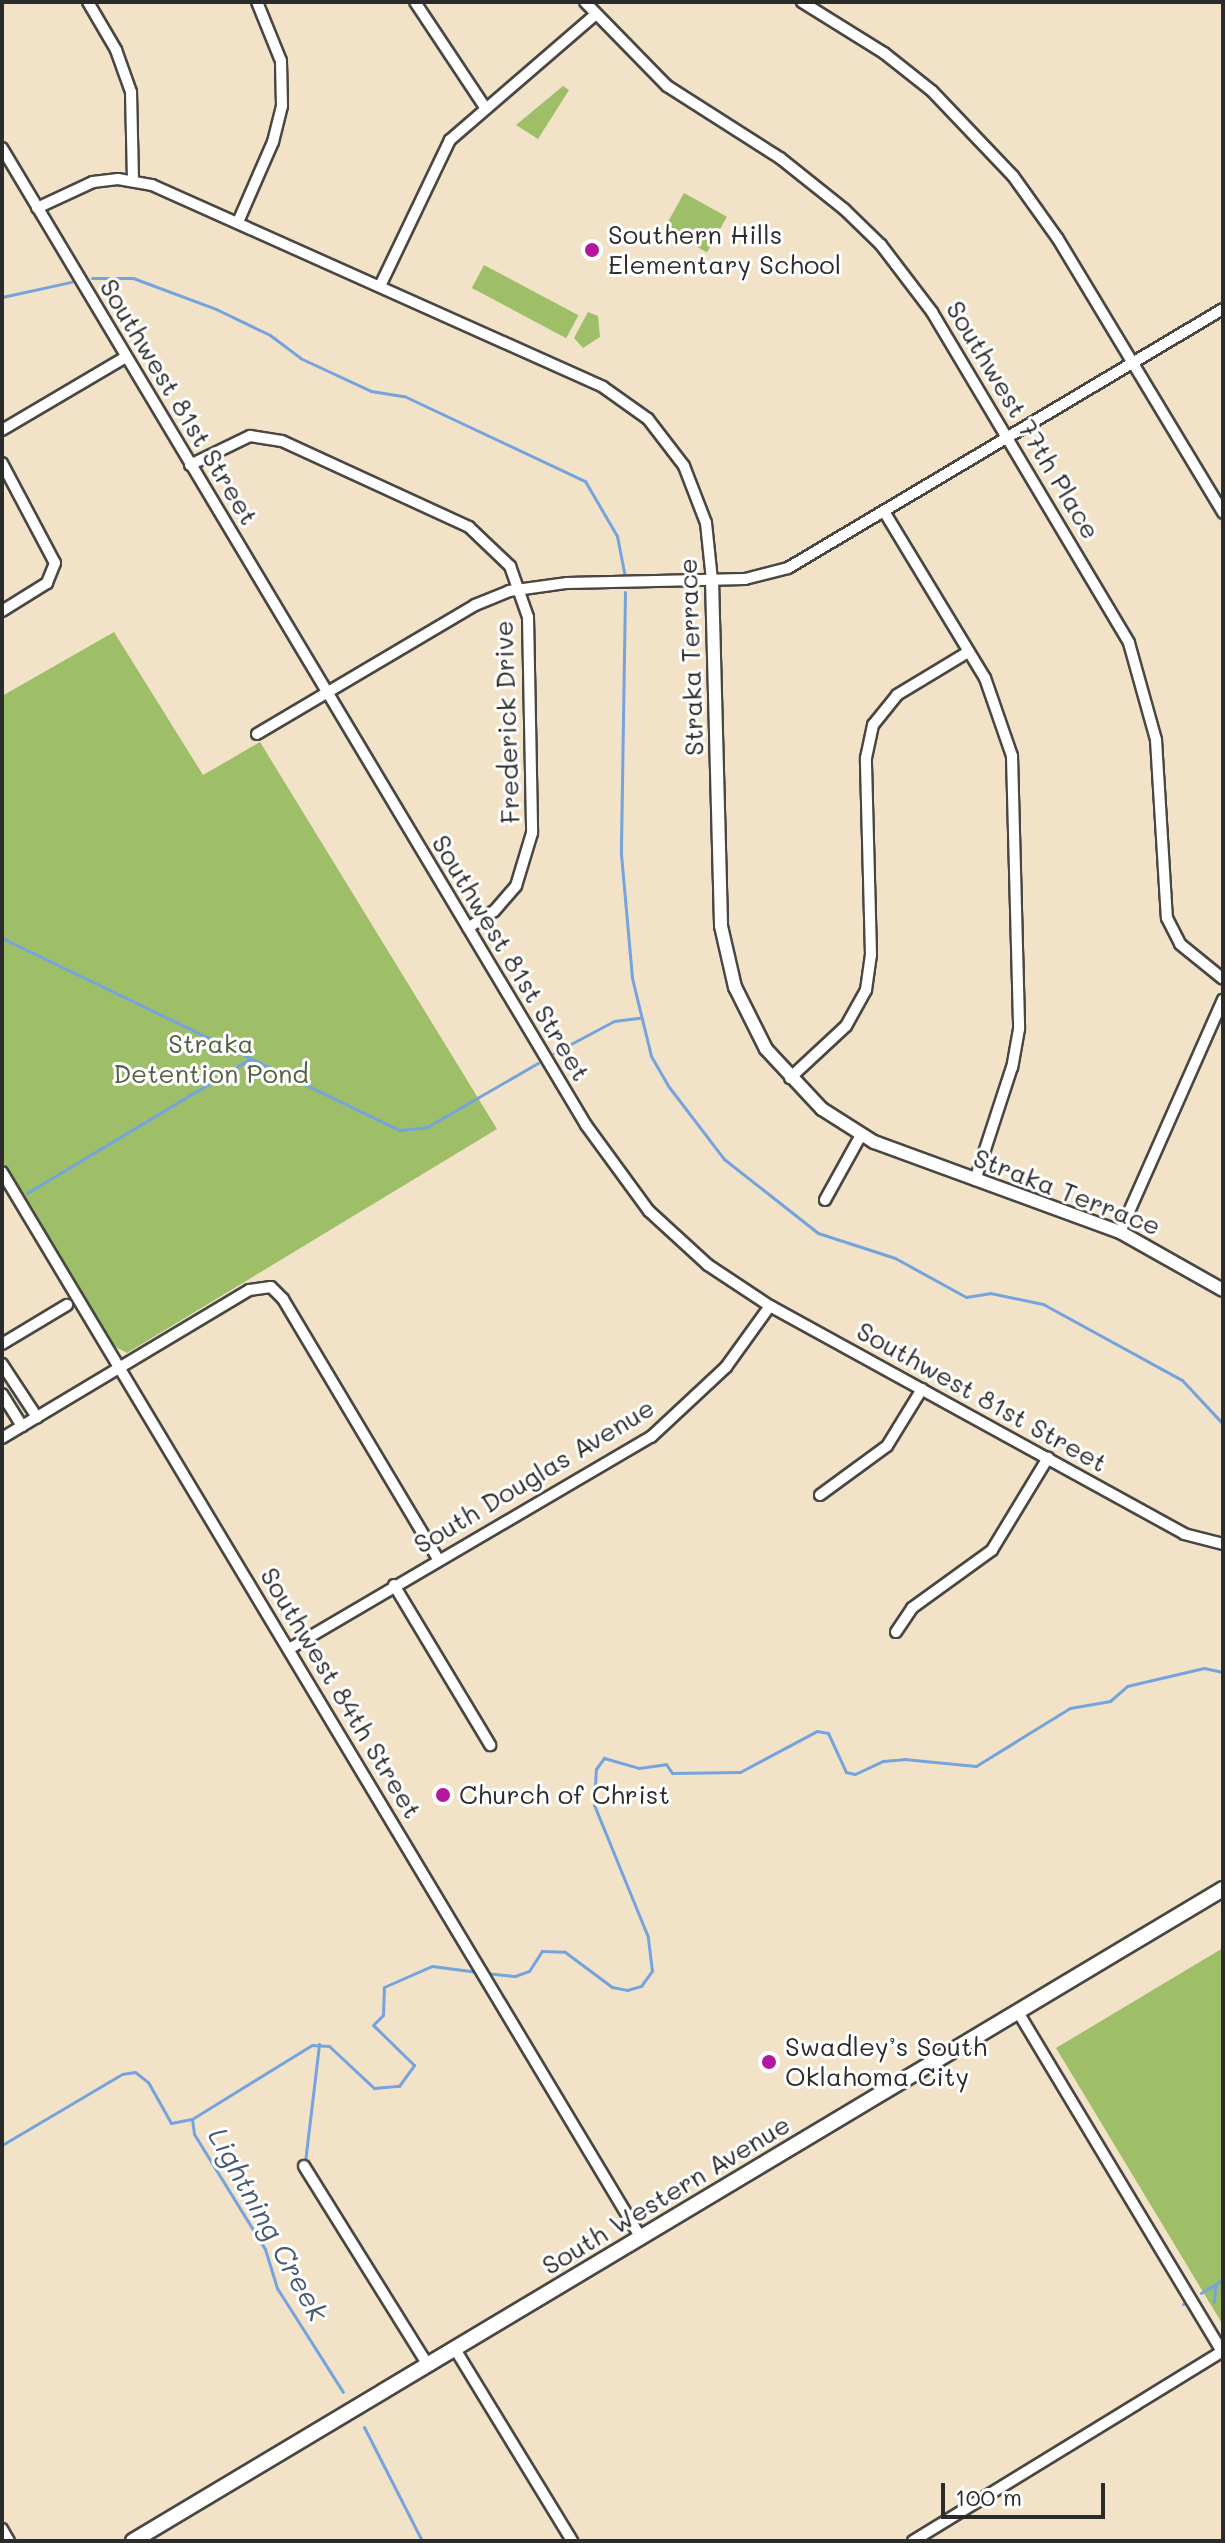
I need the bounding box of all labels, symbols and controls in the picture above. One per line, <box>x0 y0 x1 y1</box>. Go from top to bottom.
place label: Southern Hills Elementary School <box>608 219 841 280</box>
marker: Southern Hills Elementary School <box>583 241 601 259</box>
street label: Southwest 81st Street <box>93 273 265 531</box>
street label: Southwest 77th Place <box>939 295 1107 545</box>
street label: Straka Terrace <box>672 558 710 756</box>
street label: Frederick Drive <box>488 620 526 824</box>
street label: Southwest 81st Street <box>425 829 597 1087</box>
park label: Straka Detention Pond <box>113 1028 309 1090</box>
street label: Straka Terrace <box>969 1142 1165 1242</box>
street label: Southwest 81st Street <box>851 1315 1113 1479</box>
street label: South Douglas Avenue <box>408 1392 660 1560</box>
street label: Southwest 84th Street <box>254 1562 428 1824</box>
place label: Church of Christ <box>459 1779 670 1811</box>
marker: Church of Christ <box>434 1786 452 1804</box>
place label: Swadley’s South Oklahoma City <box>785 2031 987 2092</box>
marker: Swadley’s South Oklahoma City <box>760 2053 778 2071</box>
street label: South Western Avenue <box>536 2109 796 2281</box>
water label: Lightning Creek <box>202 2121 336 2327</box>
scale bar <box>945 2467 1109 2517</box>
text: 100 m <box>955 2481 1022 2512</box>

